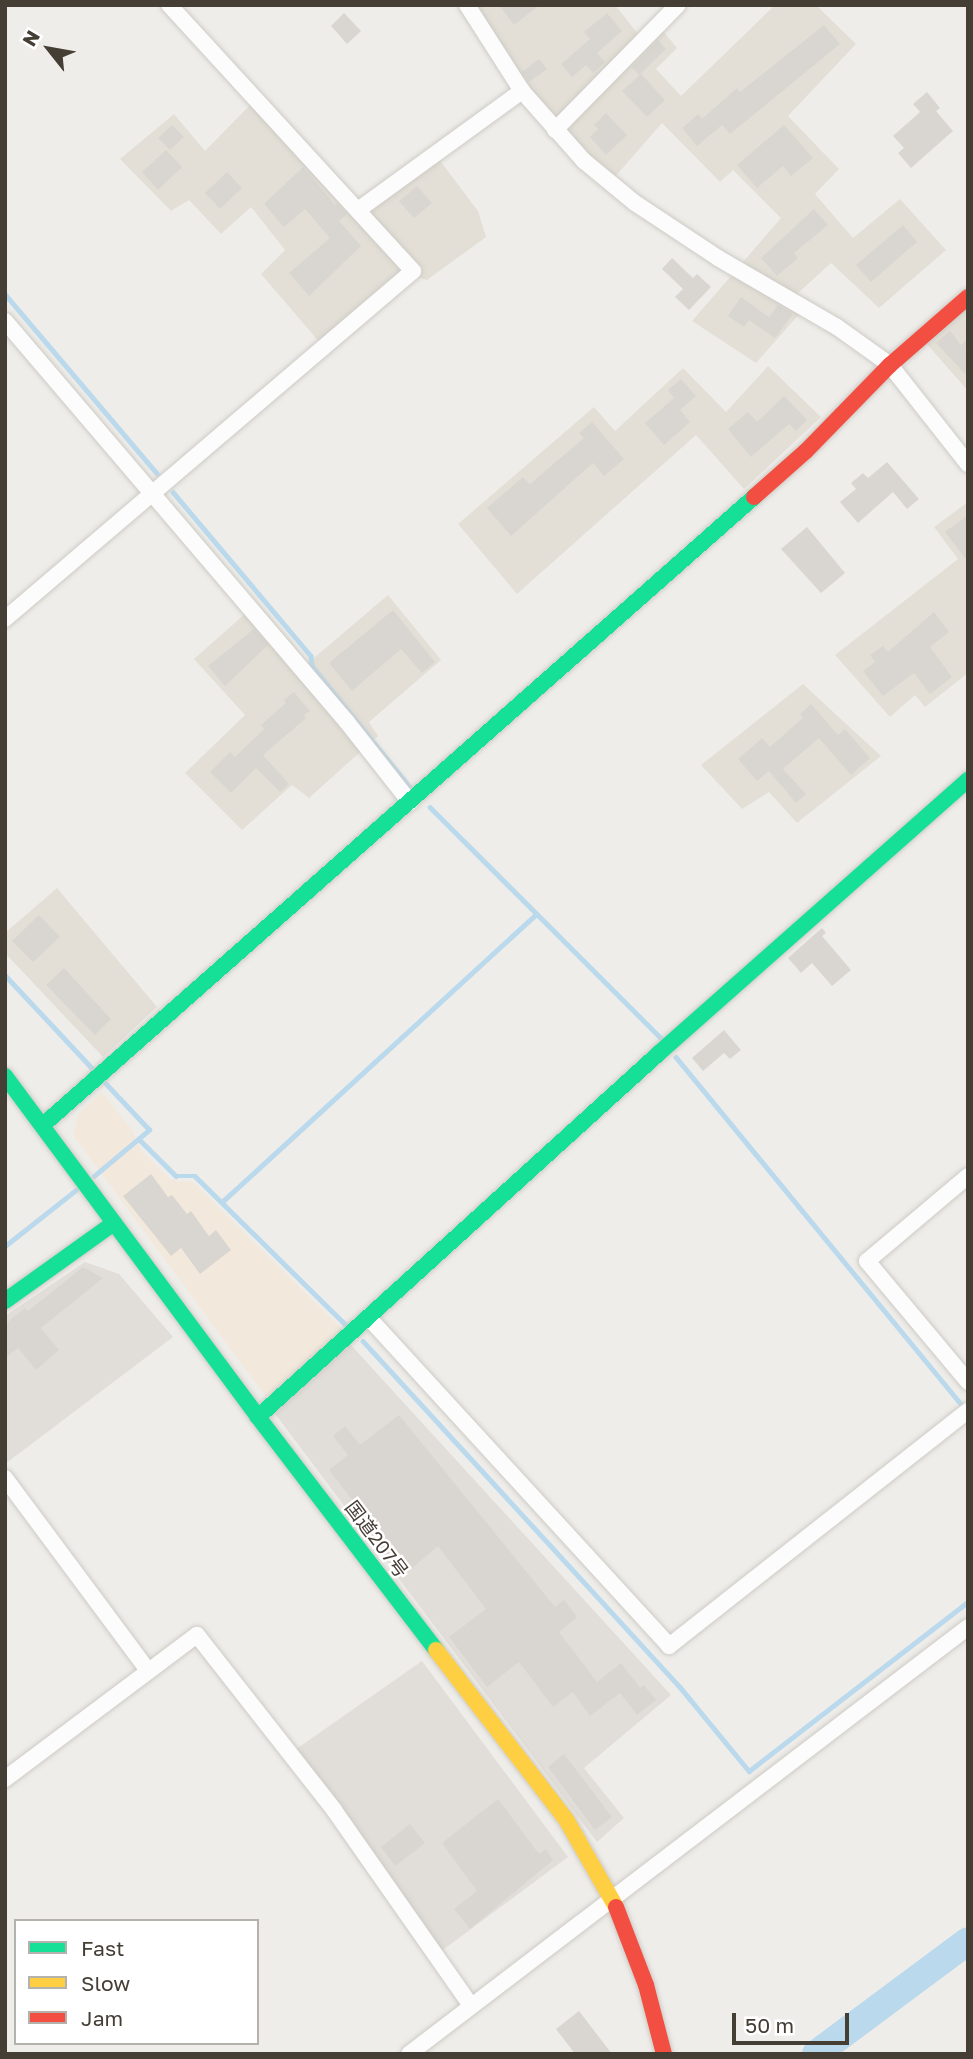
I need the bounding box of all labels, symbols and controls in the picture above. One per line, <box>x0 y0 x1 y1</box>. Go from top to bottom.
north arrow <box>14 14 84 84</box>
text: N <box>17 26 44 50</box>
street label: 国道207号 <box>341 1496 413 1582</box>
legend <box>14 1919 259 2045</box>
text: Fast <box>81 1935 124 1961</box>
text: Slow <box>81 1970 130 1996</box>
scale bar <box>735 2000 852 2044</box>
text: Jam <box>81 2005 123 2031</box>
text: 50 m <box>745 2012 794 2038</box>

